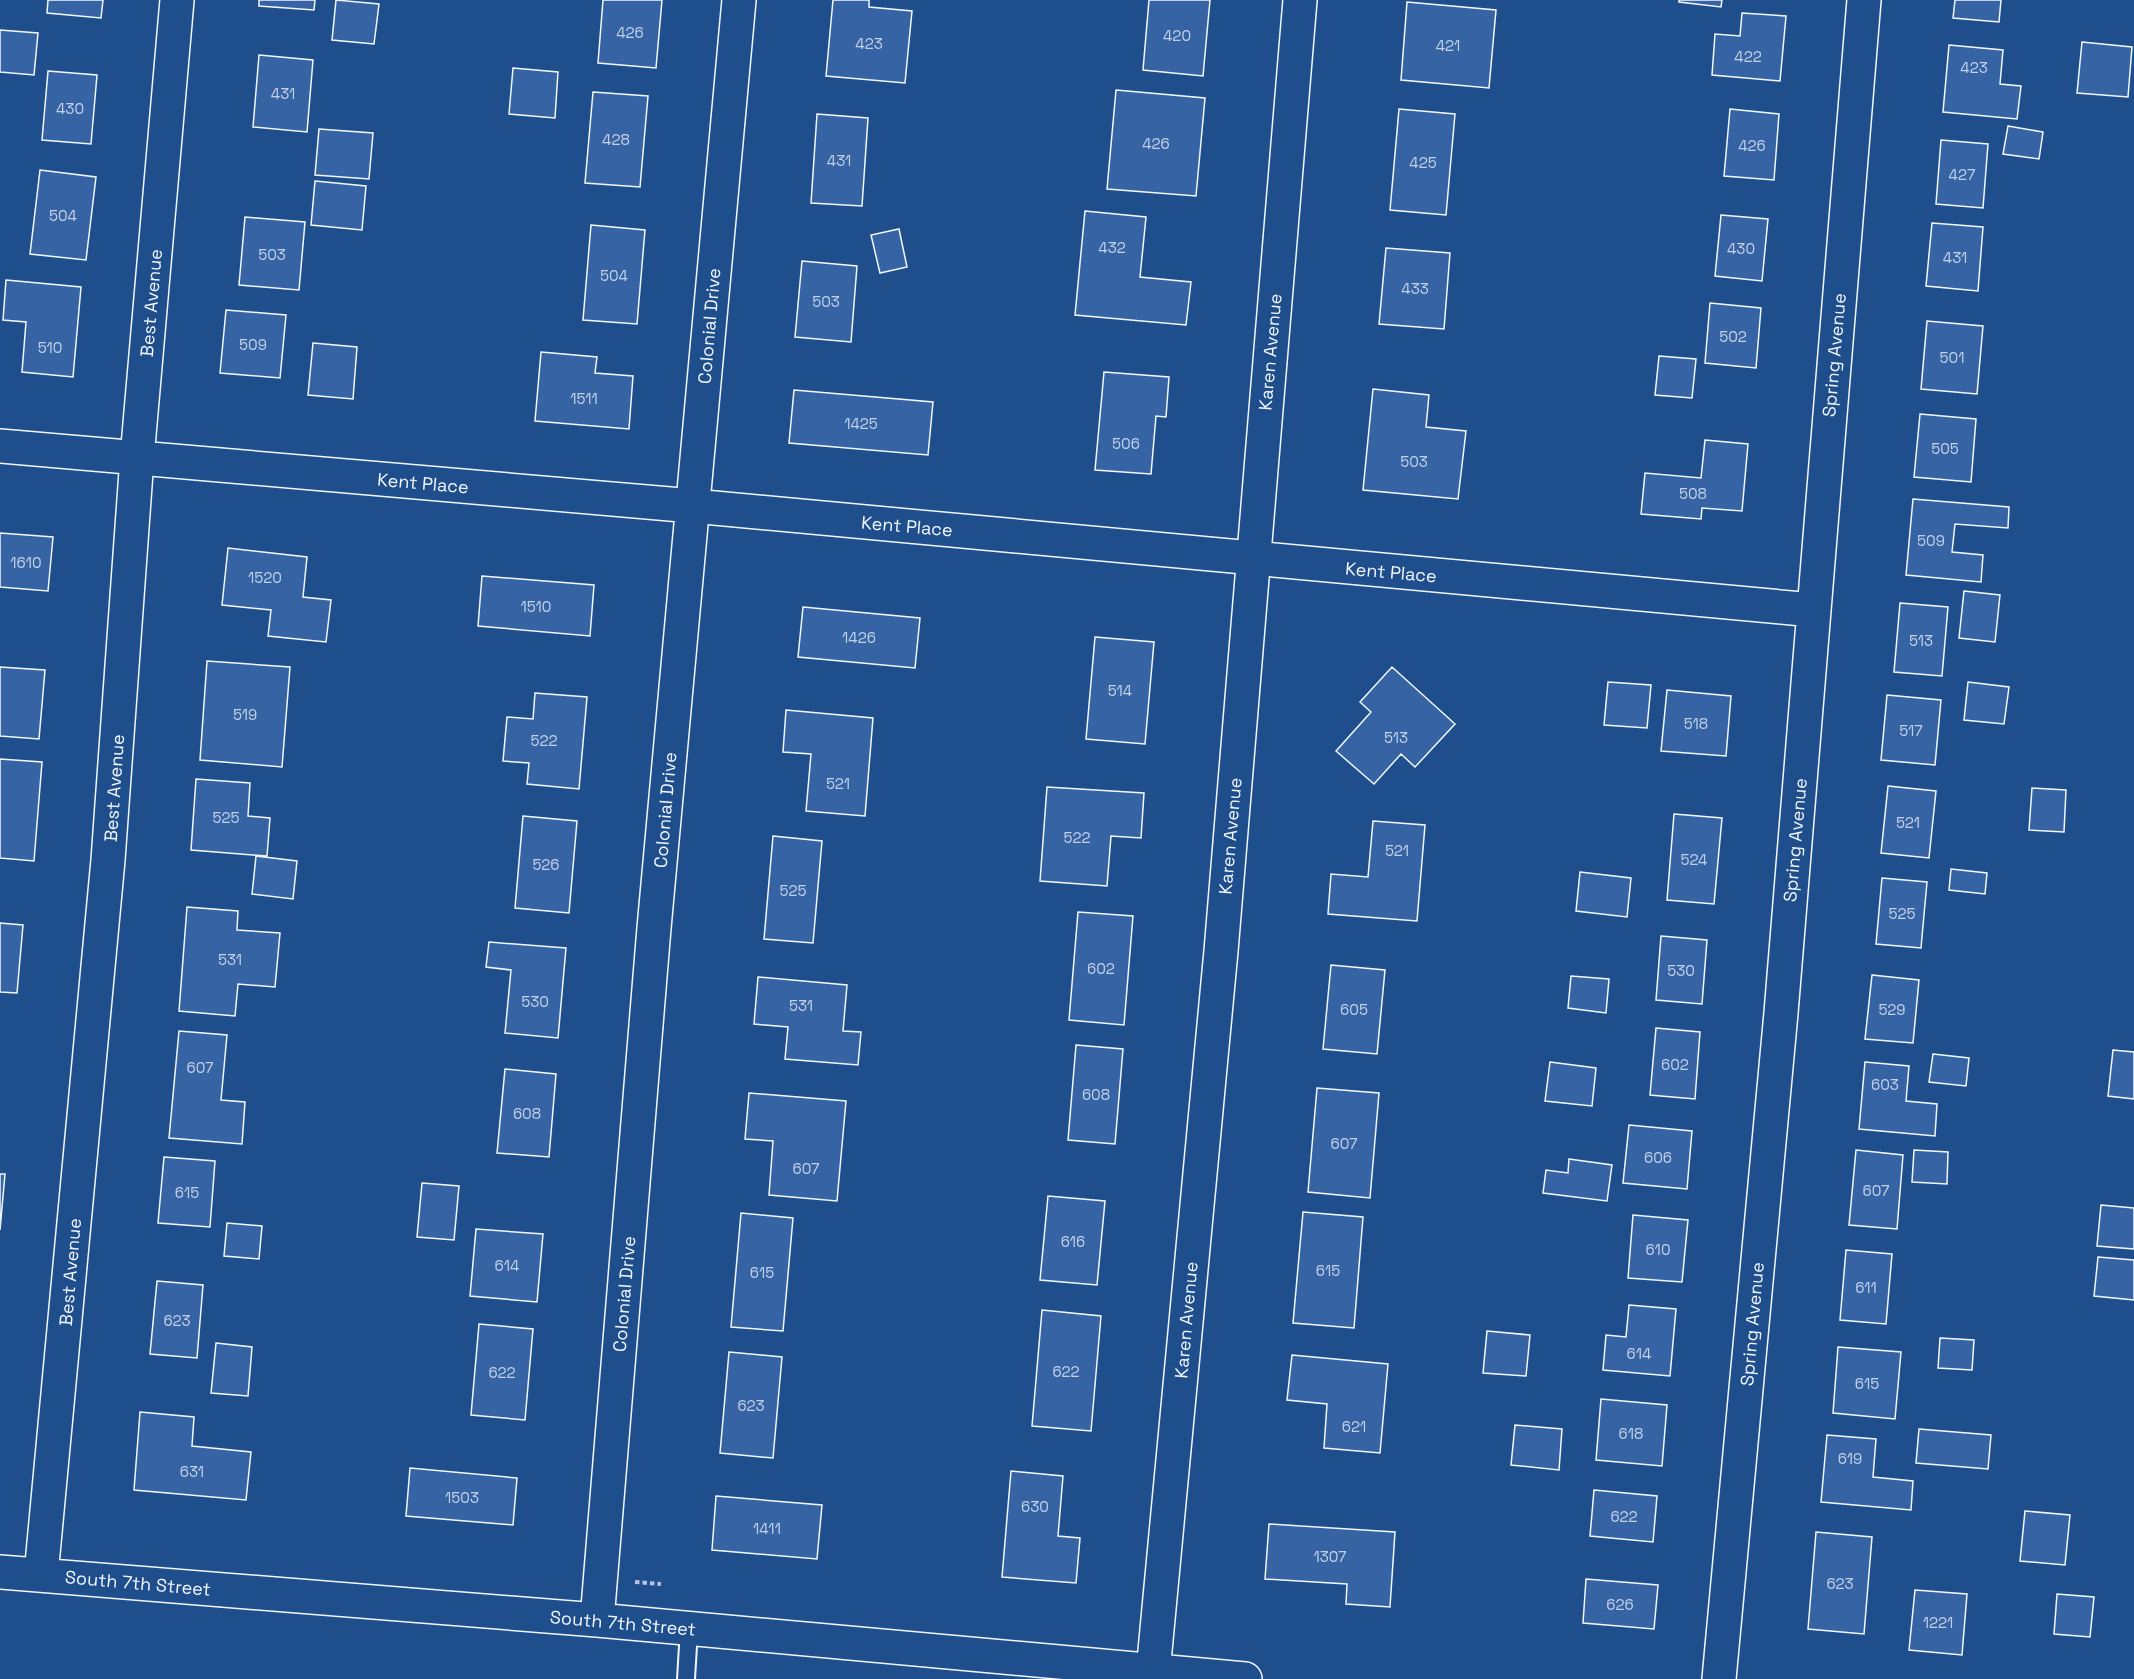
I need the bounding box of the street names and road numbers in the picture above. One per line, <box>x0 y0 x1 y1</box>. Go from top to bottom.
street label: Best Avenue <box>135 248 167 358</box>
street label: Colonial Drive <box>692 267 726 385</box>
street label: Karen Avenue <box>1253 292 1287 412</box>
street label: Spring Avenue <box>1817 292 1851 418</box>
street label: Kent Place <box>376 468 470 498</box>
street label: Kent Place <box>860 511 954 541</box>
street label: Kent Place <box>1344 557 1438 587</box>
street label: Best Avenue <box>99 733 129 843</box>
street label: Colonial Drive <box>648 751 682 869</box>
street label: Karen Avenue <box>1213 776 1247 896</box>
street label: Spring Avenue <box>1778 777 1812 903</box>
street label: Best Avenue <box>54 1217 86 1327</box>
street label: Colonial Drive <box>607 1235 641 1353</box>
street label: Karen Avenue <box>1169 1260 1203 1380</box>
street label: Spring Avenue <box>1735 1261 1769 1387</box>
street label: South 7th Street <box>64 1565 212 1601</box>
street label: South 7th Street <box>549 1605 697 1641</box>

